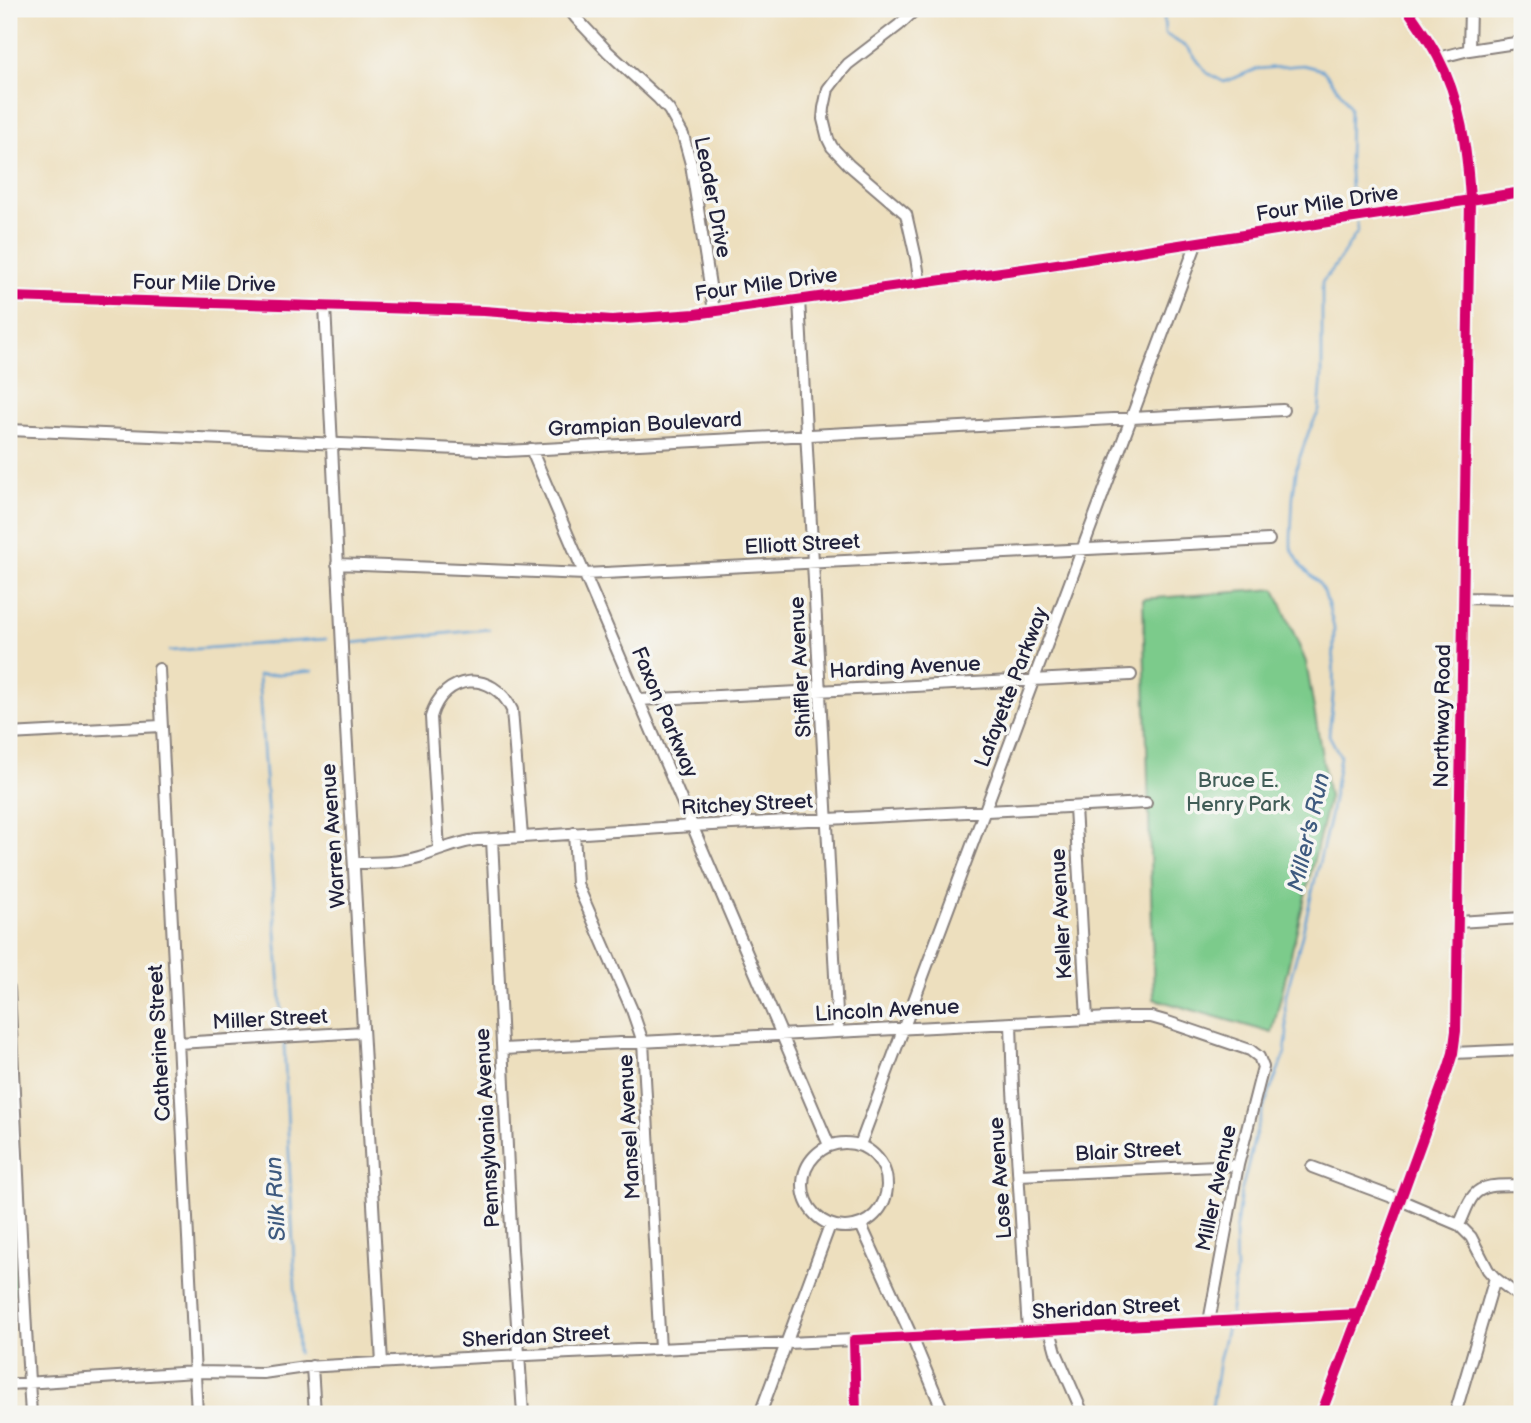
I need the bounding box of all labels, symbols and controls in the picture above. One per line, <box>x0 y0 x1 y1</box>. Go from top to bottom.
street label: Leader Drive <box>689 134 737 260</box>
street label: Four Mile Drive <box>1254 180 1400 227</box>
street label: Four Mile Drive <box>693 262 839 307</box>
street label: Four Mile Drive <box>132 270 276 297</box>
street label: Grampian Boulevard <box>547 407 743 442</box>
street label: Elliott Street <box>744 529 861 560</box>
street label: Shiffler Avenue <box>784 596 817 738</box>
street label: Lafayette Parkway <box>969 603 1054 771</box>
street label: Faxon Parkway <box>626 643 704 782</box>
street label: Northway Road <box>1429 644 1456 788</box>
street label: Harding Avenue <box>829 651 981 684</box>
street label: Warren Avenue <box>316 763 351 909</box>
park label: Bruce E. Henry Park <box>1186 768 1291 817</box>
water label: Miller's Run <box>1282 770 1336 894</box>
street label: Ritchey Street <box>681 789 814 820</box>
street label: Keller Avenue <box>1046 848 1077 980</box>
street label: Catherine Street <box>143 963 176 1122</box>
street label: Lincoln Avenue <box>814 994 960 1027</box>
street label: Miller Street <box>212 1004 329 1035</box>
street label: Pennsylvania Avenue <box>470 1028 505 1228</box>
street label: Mansel Avenue <box>613 1054 646 1200</box>
street label: Lose Avenue <box>984 1116 1017 1240</box>
street label: Miller Avenue <box>1191 1123 1242 1254</box>
street label: Blair Street <box>1074 1136 1182 1167</box>
water label: Silk Run <box>260 1156 292 1242</box>
street label: Sheridan Street <box>1031 1292 1181 1325</box>
street label: Sheridan Street <box>461 1320 611 1353</box>

